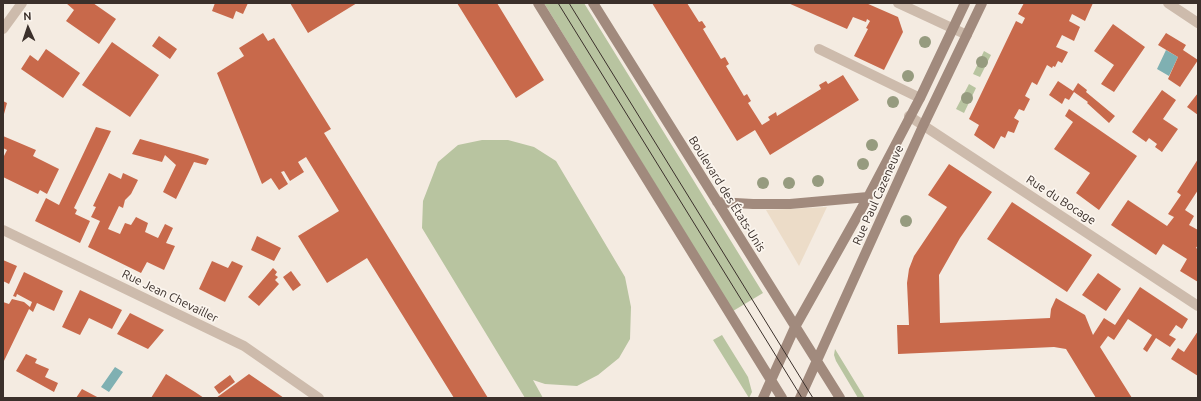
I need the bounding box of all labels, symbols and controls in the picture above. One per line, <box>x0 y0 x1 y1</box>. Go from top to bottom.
north arrow <box>8 8 48 48</box>
text: N <box>23 10 32 22</box>
street label: Boulevard des États-Unis <box>686 134 768 254</box>
street label: Rue Paul Cazeneuve <box>849 143 907 247</box>
street label: Rue du Bocage <box>1023 172 1099 228</box>
street label: Rue Jean Chevailler <box>120 266 220 326</box>

